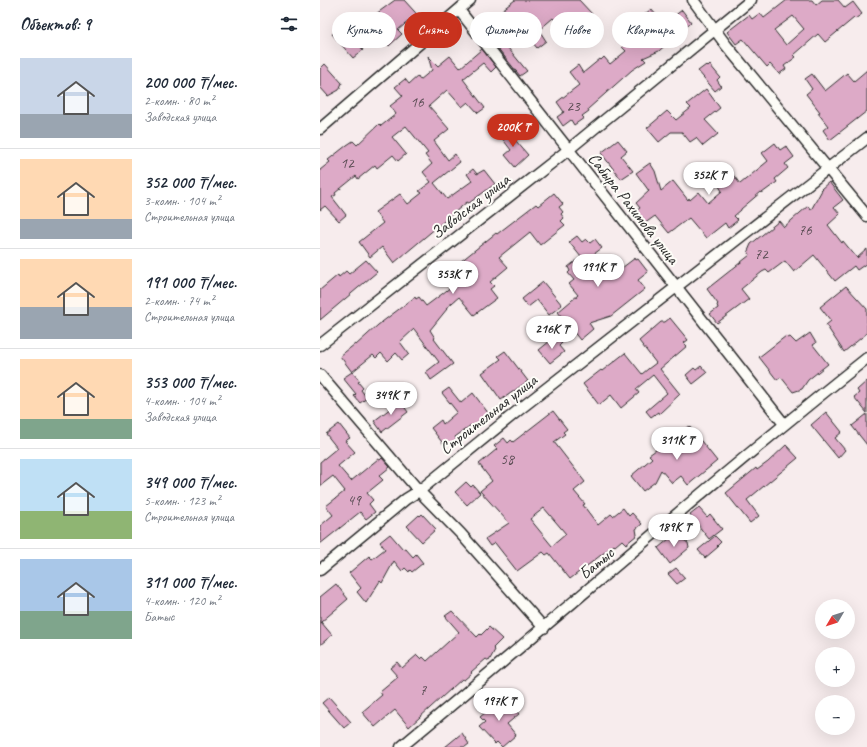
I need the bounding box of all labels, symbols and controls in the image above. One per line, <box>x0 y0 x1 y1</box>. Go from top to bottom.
chip: Купить <box>332 12 396 48</box>
chip: Снять <box>404 12 462 48</box>
chip: Фильтры <box>470 12 542 48</box>
chip: Новое <box>550 12 604 48</box>
chip: Квартира <box>612 12 688 48</box>
icon: filters <box>278 13 300 35</box>
text: Объектов: 9 <box>20 14 91 35</box>
text: 200 000 ₸/мес. <box>144 72 237 93</box>
icon: home <box>52 74 100 122</box>
text: 2-комн. · 80 m² <box>144 93 214 109</box>
house number: 16 <box>410 93 425 112</box>
house number: 23 <box>566 97 581 116</box>
text: Заводская улица <box>144 109 216 125</box>
pin: 200K ₸ <box>480 114 546 148</box>
text: 200K ₸ <box>496 119 530 135</box>
street label: Сабыра Рахимова улица <box>584 148 684 269</box>
house number: 12 <box>340 154 355 173</box>
pin: 352K ₸ <box>676 162 742 196</box>
text: 352K ₸ <box>692 167 726 183</box>
street label: Заводская улица <box>427 168 515 244</box>
text: 352 000 ₸/мес. <box>144 172 236 193</box>
icon: home <box>52 175 100 223</box>
text: 3-комн. · 104 m² <box>144 193 220 209</box>
text: Строительная улица <box>144 209 234 225</box>
house number: 76 <box>798 221 813 240</box>
house number: 72 <box>754 245 769 264</box>
pin: 191K ₸ <box>565 254 631 288</box>
text: 191K ₸ <box>581 259 615 275</box>
pin: 353K ₸ <box>420 261 486 295</box>
text: 353K ₸ <box>436 266 470 282</box>
text: 191 000 ₸/мес. <box>144 272 237 293</box>
icon: home <box>52 275 100 323</box>
text: 2-комн. · 74 m² <box>144 293 214 309</box>
text: Строительная улица <box>144 309 234 325</box>
pin: 216K ₸ <box>519 316 585 350</box>
text: 216K ₸ <box>535 321 569 337</box>
street label: Строительная улица <box>436 369 542 459</box>
text: 353 000 ₸/мес. <box>144 372 236 393</box>
icon: home <box>52 375 100 423</box>
pin: 349K ₸ <box>358 382 424 416</box>
text: 349K ₸ <box>374 387 408 403</box>
text: 4-комн. · 104 m² <box>144 393 220 409</box>
text: Заводская улица <box>144 409 216 425</box>
pin: 311K ₸ <box>644 427 710 461</box>
text: 311K ₸ <box>660 432 694 448</box>
house number: 58 <box>500 450 515 469</box>
text: 349 000 ₸/мес. <box>144 472 237 493</box>
icon: home <box>52 475 100 523</box>
house number: 49 <box>347 491 362 510</box>
text: 5-комн. · 123 m² <box>144 493 220 509</box>
text: Строительная улица <box>144 509 234 525</box>
pin: 189K ₸ <box>641 514 707 548</box>
text: 189K ₸ <box>657 519 691 535</box>
street label: Батыс <box>574 542 619 584</box>
text: 311 000 ₸/мес. <box>144 572 237 593</box>
icon: home <box>52 575 100 623</box>
text: 4-комн. · 120 m² <box>144 593 220 609</box>
north arrow <box>815 599 855 639</box>
map controls <box>815 599 855 735</box>
text: Батыс <box>144 609 174 625</box>
button: + <box>815 647 855 687</box>
house number: 7 <box>420 681 428 700</box>
pin: 197K ₸ <box>466 688 532 722</box>
text: 197K ₸ <box>482 693 516 709</box>
button: − <box>815 695 855 735</box>

